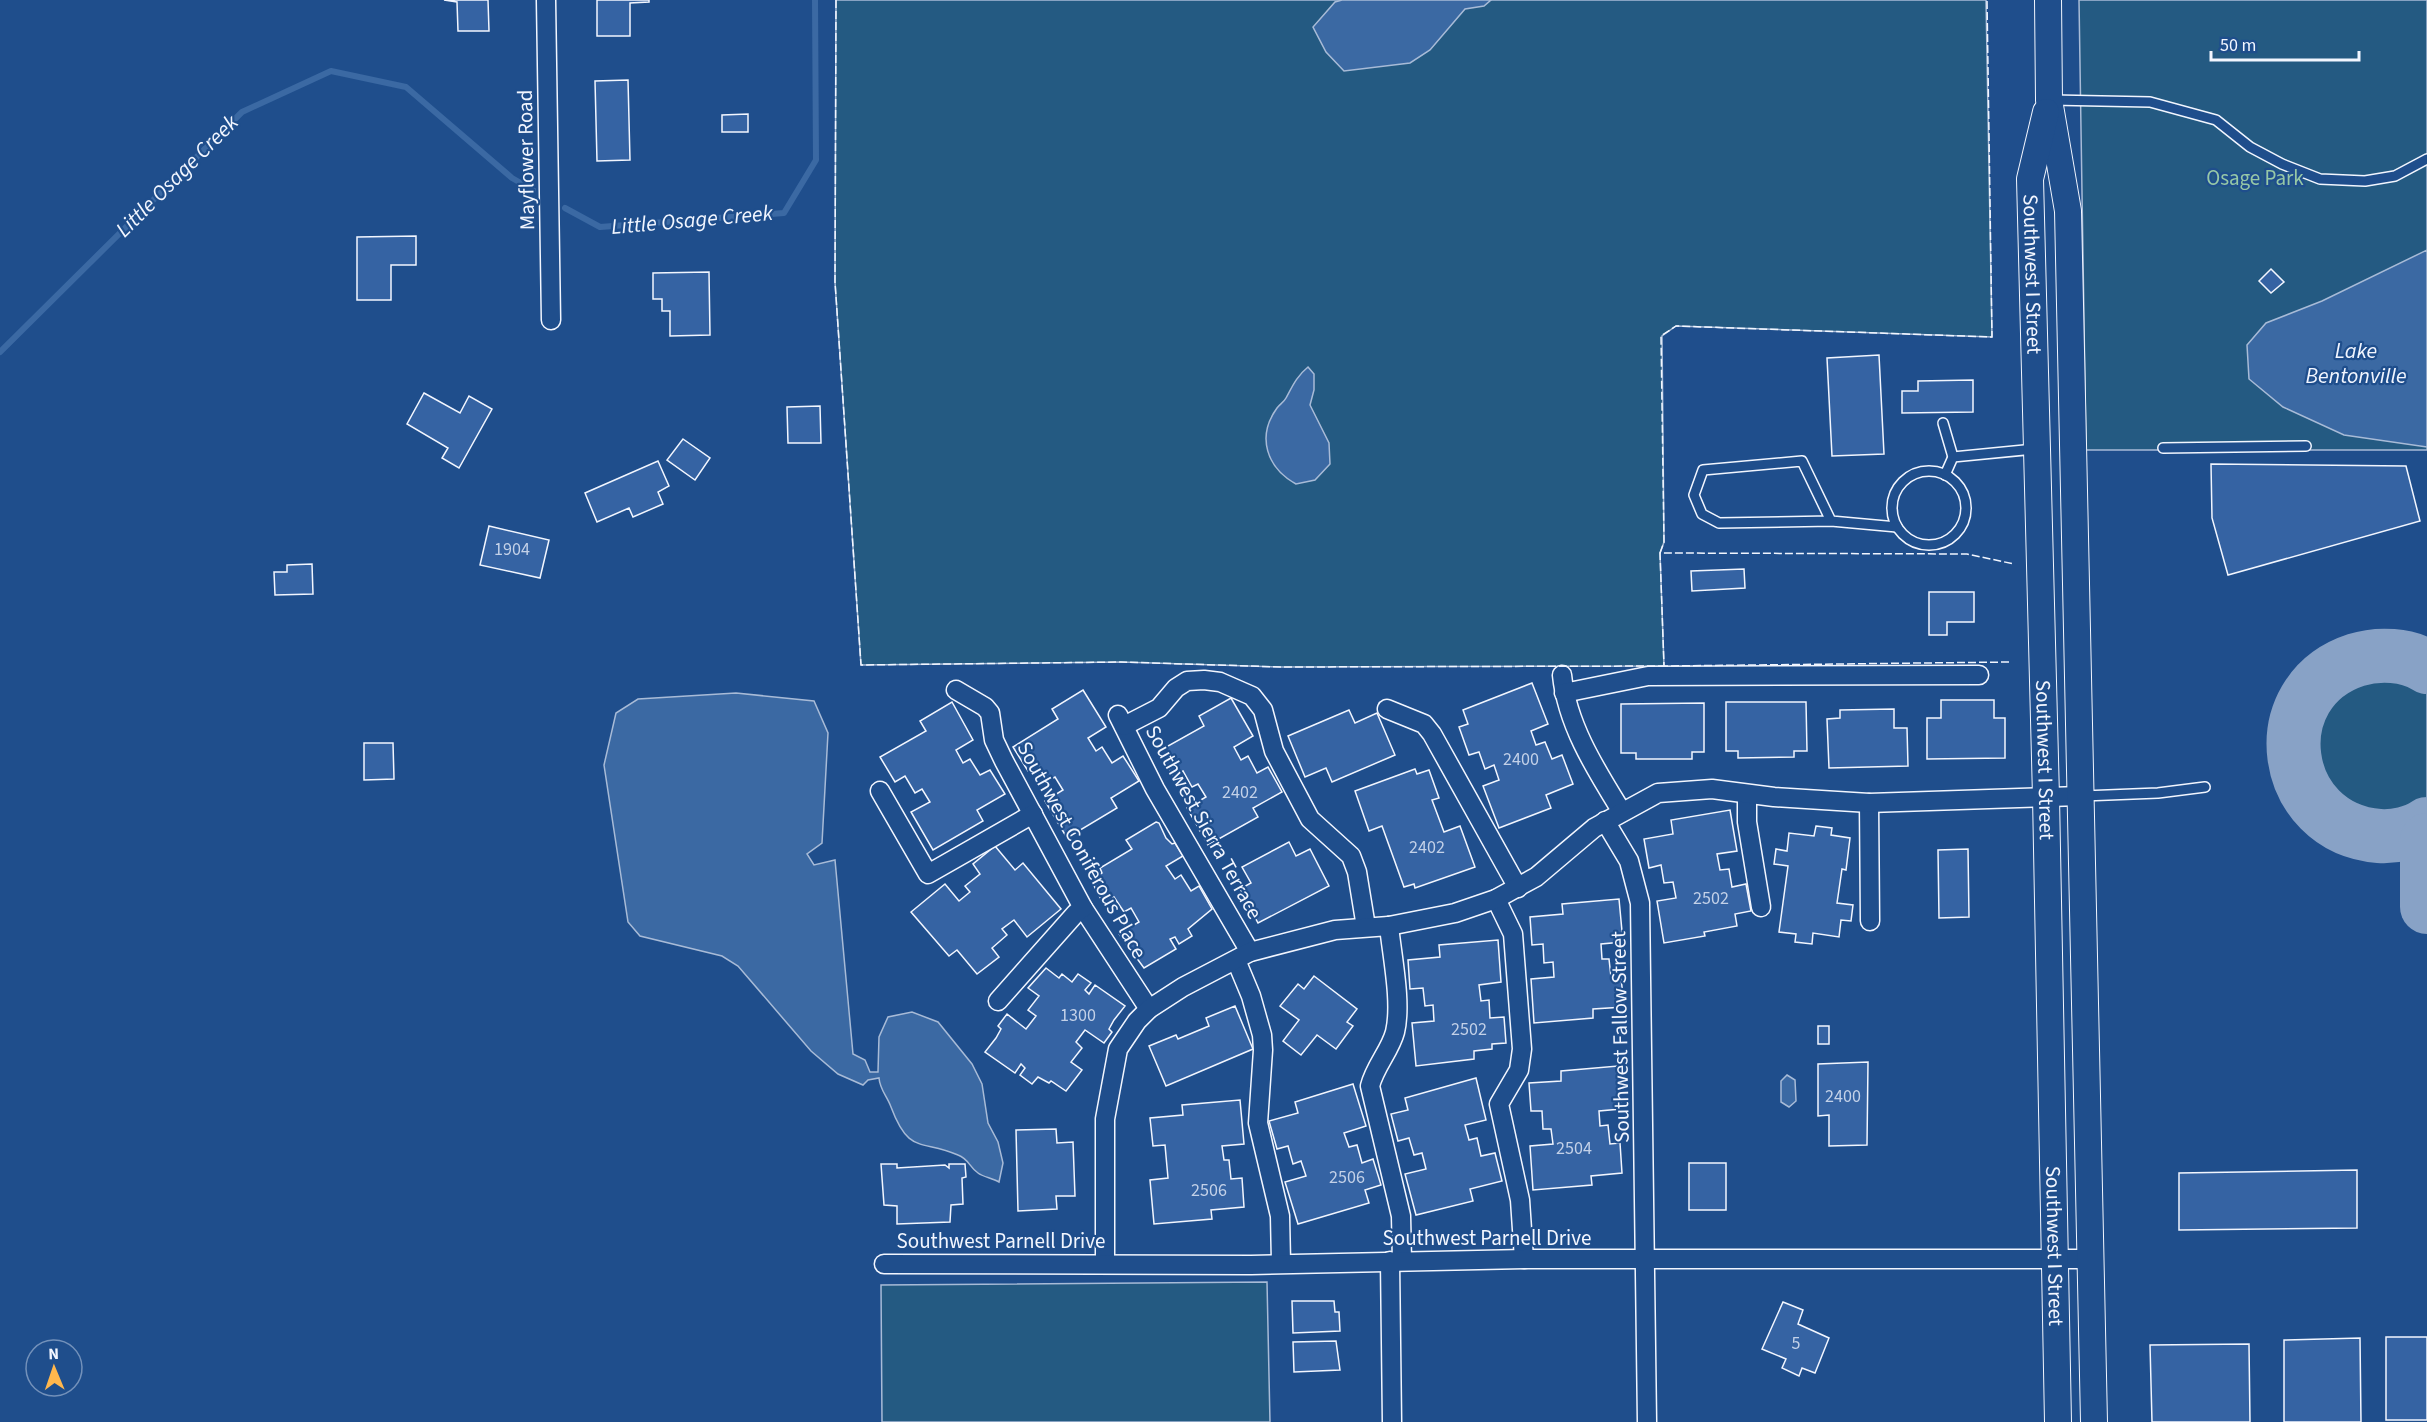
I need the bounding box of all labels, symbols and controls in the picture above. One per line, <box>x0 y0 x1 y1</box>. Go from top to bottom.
scale bar <box>2211 24 2360 62</box>
text: 50 m <box>2220 33 2256 58</box>
street label: Mayflower Road <box>510 90 542 230</box>
water label: Little Osage Creek <box>108 107 246 245</box>
park label: Osage Park <box>2206 163 2304 193</box>
street label: Southwest I Street <box>2015 194 2050 355</box>
water label: Little Osage Creek <box>610 197 775 243</box>
water label: Lake Bentonville <box>2306 335 2406 392</box>
house number: 1904 <box>494 537 530 562</box>
street label: Southwest I Street <box>2028 679 2062 840</box>
street label: Southwest Sierra Terrace <box>1138 719 1270 925</box>
street label: Southwest Coniferous Place <box>1010 736 1154 964</box>
house number: 2400 <box>1503 747 1539 772</box>
house number: 2402 <box>1222 780 1258 805</box>
house number: 2402 <box>1409 835 1445 860</box>
house number: 2502 <box>1693 886 1729 911</box>
street label: Southwest Fallow Street <box>1603 931 1637 1143</box>
house number: 1300 <box>1060 1003 1096 1028</box>
house number: 2502 <box>1451 1017 1487 1042</box>
house number: 2400 <box>1825 1084 1861 1109</box>
house number: 2504 <box>1556 1136 1592 1161</box>
house number: 2506 <box>1329 1165 1365 1190</box>
street label: Southwest I Street <box>2038 1165 2071 1326</box>
house number: 2506 <box>1191 1178 1227 1203</box>
street label: Southwest Parnell Drive <box>1383 1223 1591 1253</box>
street label: Southwest Parnell Drive <box>897 1226 1105 1256</box>
house number: 5 <box>1792 1331 1801 1356</box>
north arrow <box>24 1338 84 1398</box>
text: N <box>48 1343 59 1365</box>

